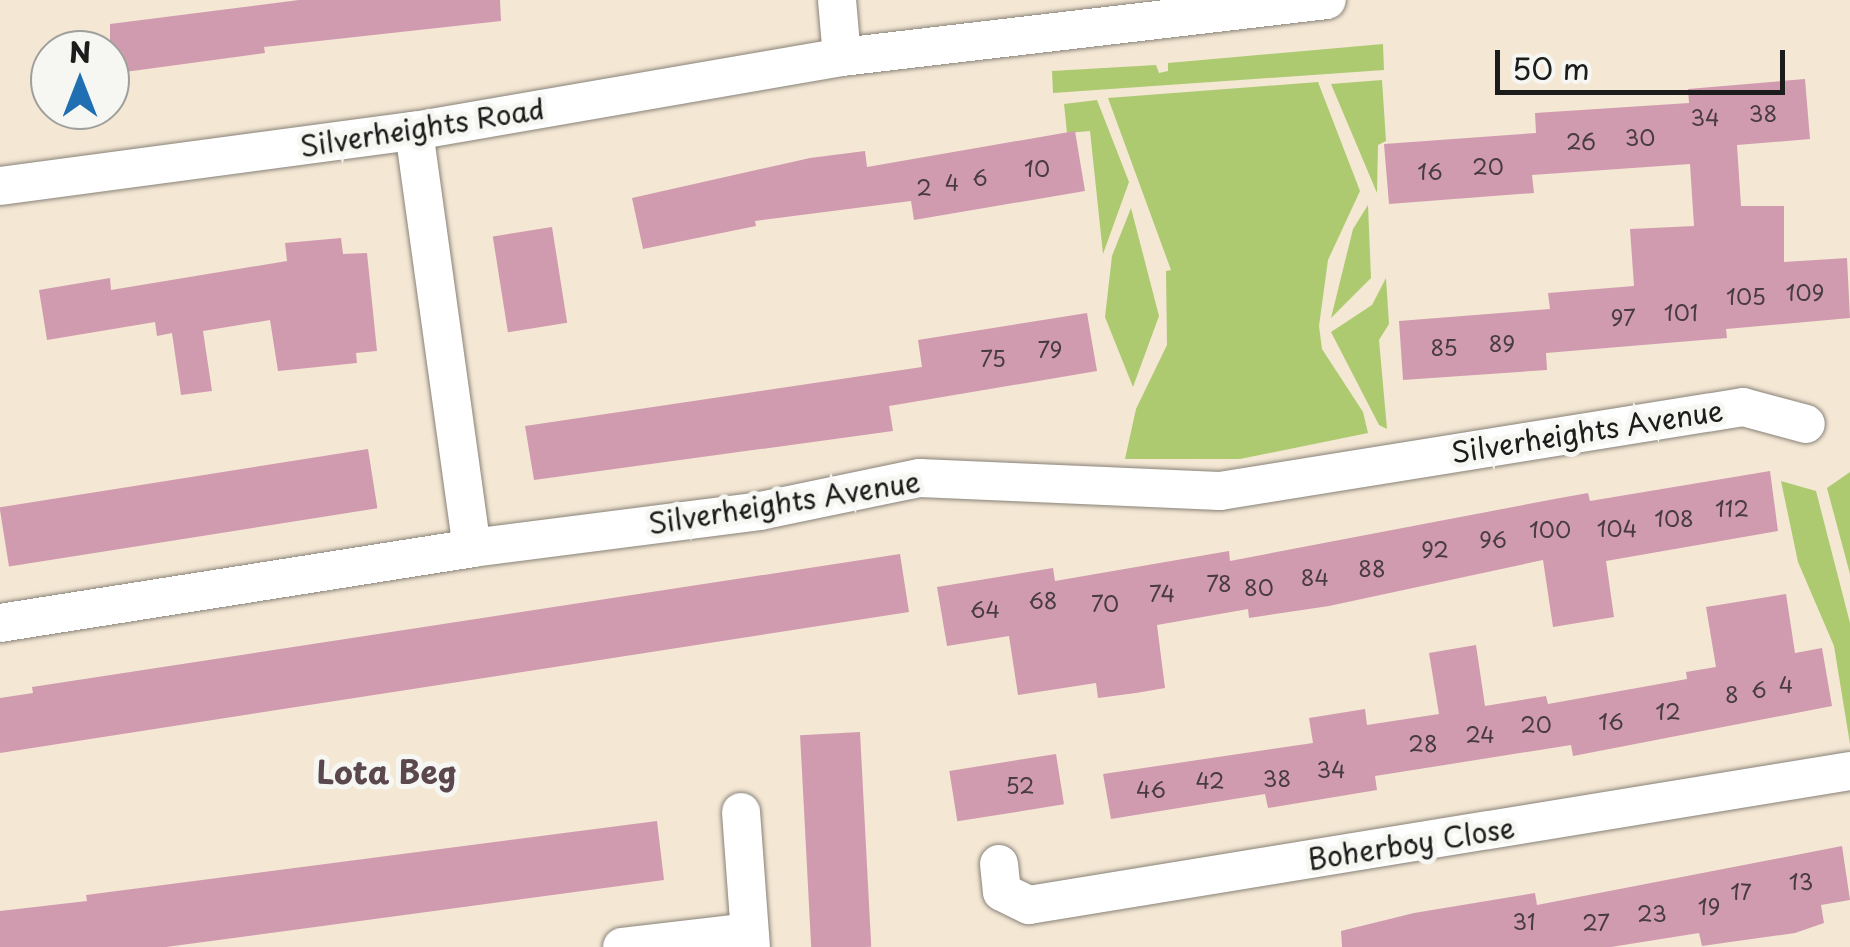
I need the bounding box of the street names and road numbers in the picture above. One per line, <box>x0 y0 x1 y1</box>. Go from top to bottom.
street label: Silverheights Road <box>298 91 546 163</box>
street label: Silverheights Avenue <box>1449 393 1725 469</box>
street label: Silverheights Avenue <box>646 464 922 540</box>
street label: Boherboy Close <box>1305 810 1517 876</box>

